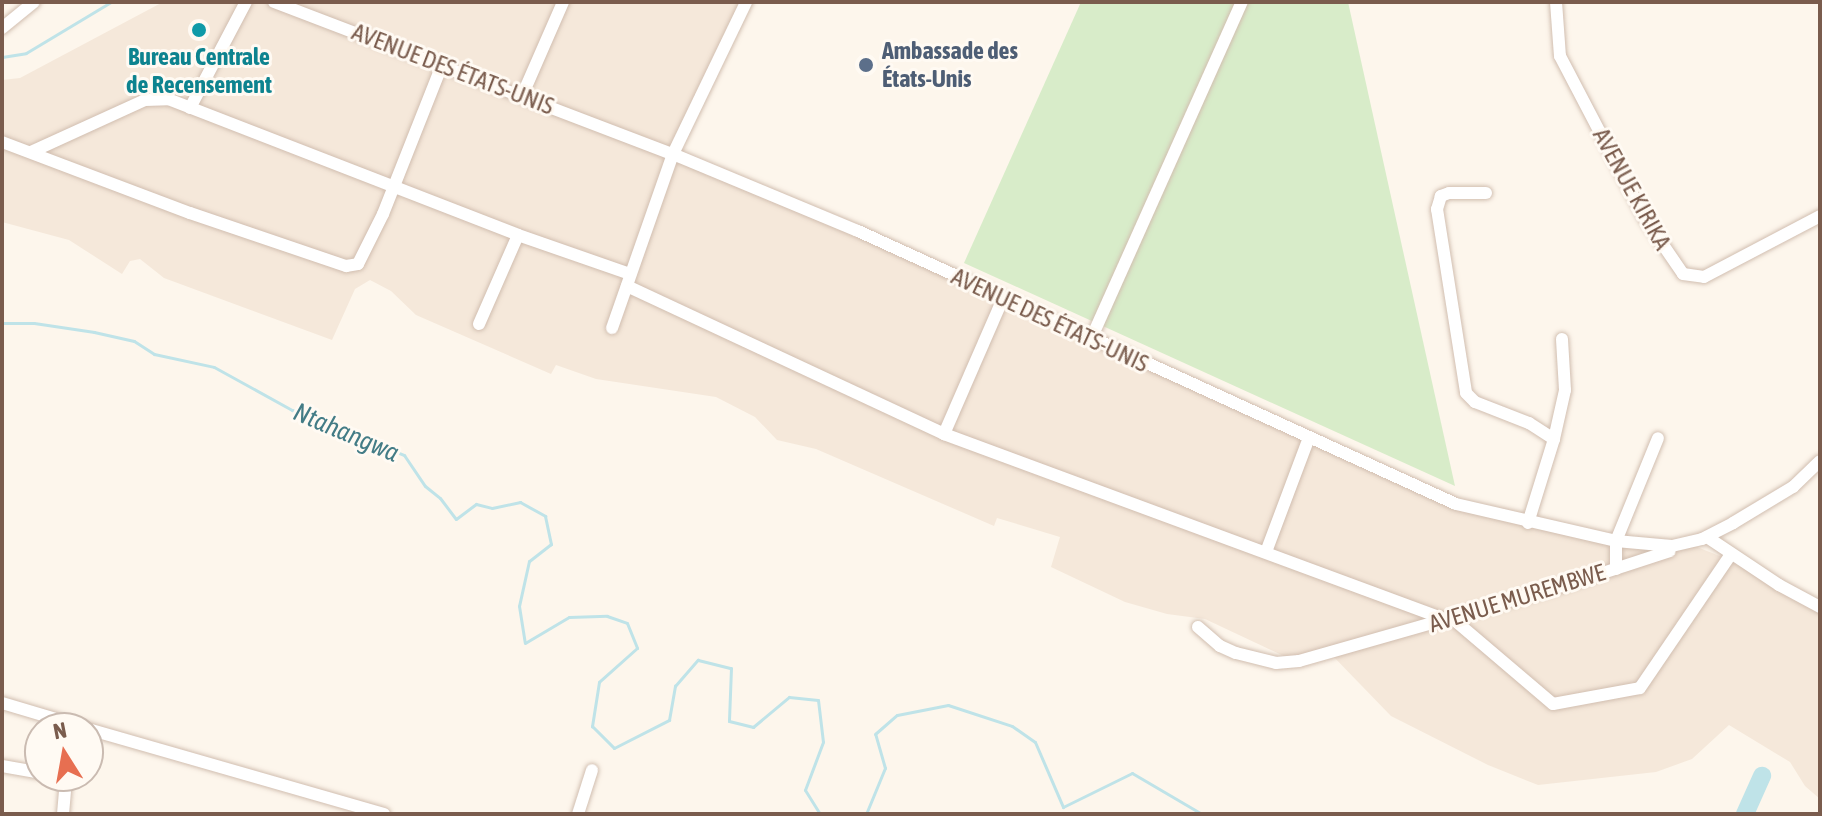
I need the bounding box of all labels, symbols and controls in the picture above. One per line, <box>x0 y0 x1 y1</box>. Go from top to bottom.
street label: AVENUE DES ÉTATS-UNIS <box>348 17 558 121</box>
marker: Bureau Centrale de Recensement <box>190 21 208 39</box>
place label: Ambassade des États-Unis <box>882 37 1018 93</box>
place label: Bureau Centrale de Recensement <box>126 43 272 99</box>
marker: Ambassade des États-Unis <box>857 56 875 74</box>
street label: AVENUE KIRIKA <box>1587 123 1677 255</box>
street label: AVENUE DES ÉTATS-UNIS <box>947 262 1153 378</box>
water label: Ntahangwa <box>289 397 403 469</box>
street label: AVENUE MUREMBWE <box>1425 558 1609 638</box>
north arrow <box>24 712 104 792</box>
text: N <box>51 716 69 744</box>

